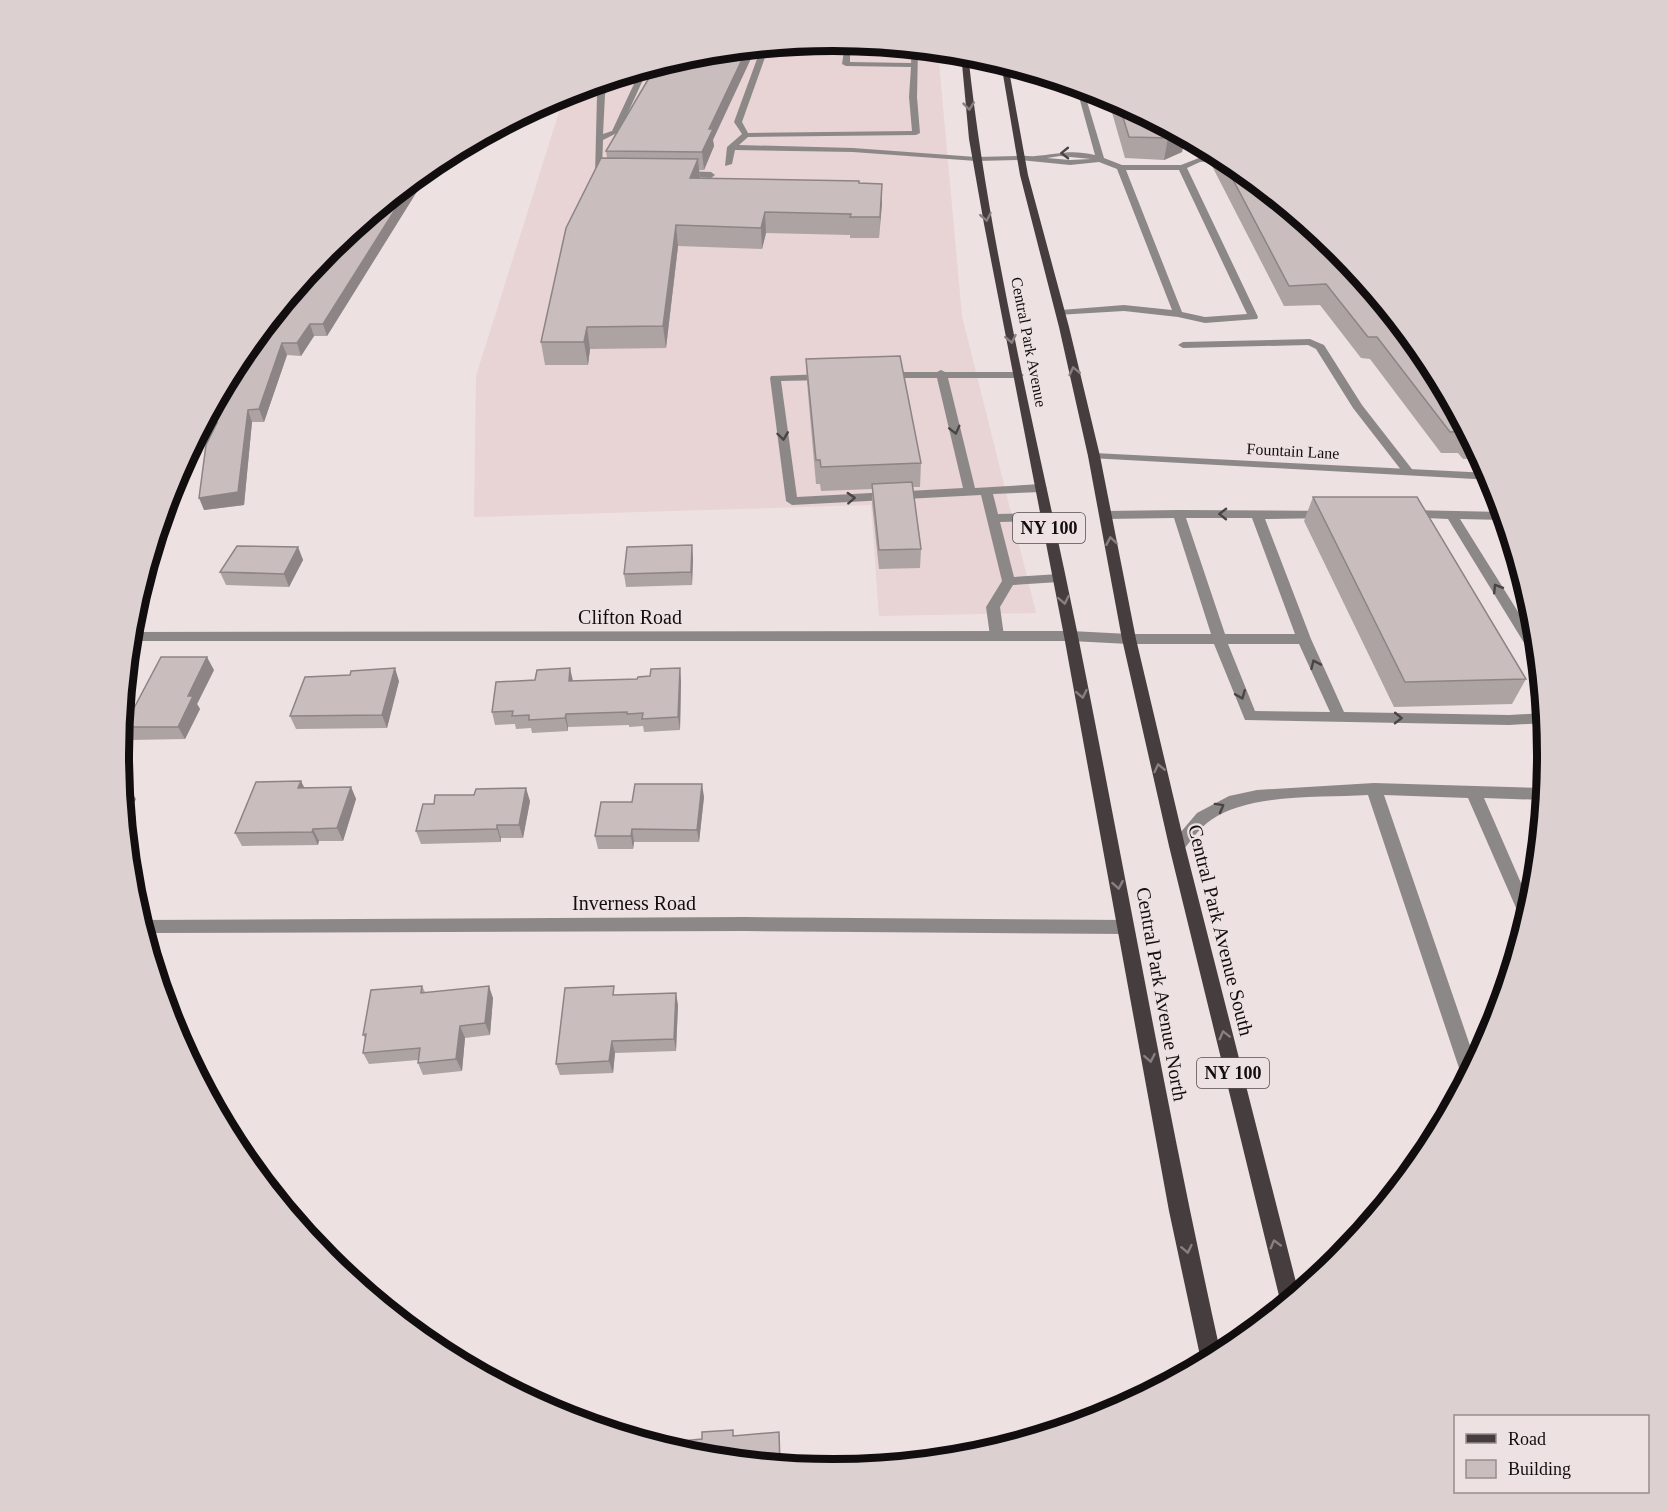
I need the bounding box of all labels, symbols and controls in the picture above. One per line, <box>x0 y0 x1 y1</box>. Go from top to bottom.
one-way arrow <box>962 102 974 111</box>
one-way arrow <box>1061 147 1070 159</box>
one-way arrow <box>979 211 992 221</box>
street label: Central Park Avenue <box>1008 276 1050 408</box>
one-way arrow <box>1004 334 1017 344</box>
one-way arrow <box>1068 366 1081 376</box>
one-way arrow <box>948 425 961 435</box>
one-way arrow <box>777 432 789 441</box>
street label: Fountain Lane <box>1246 440 1340 462</box>
one-way arrow <box>846 491 855 504</box>
one-way arrow <box>1218 508 1227 520</box>
road number: NY 100 <box>1013 513 1085 543</box>
one-way arrow <box>1105 536 1118 546</box>
one-way arrow <box>1492 584 1504 594</box>
one-way arrow <box>1057 595 1070 605</box>
street label: Clifton Road <box>578 606 682 628</box>
one-way arrow <box>1311 659 1323 670</box>
one-way arrow <box>1075 688 1088 698</box>
one-way arrow <box>1234 689 1246 700</box>
one-way arrow <box>1393 712 1402 724</box>
one-way arrow <box>1153 763 1166 773</box>
one-way arrow <box>1214 803 1224 814</box>
street label: Central Park Avenue South <box>1184 822 1258 1038</box>
one-way arrow <box>1112 880 1124 890</box>
street label: Central Park Avenue North <box>1132 885 1192 1103</box>
street label: Inverness Road <box>572 892 696 914</box>
one-way arrow <box>1218 1030 1231 1040</box>
one-way arrow <box>1143 1053 1156 1063</box>
road number: NY 100 <box>1197 1058 1269 1088</box>
one-way arrow <box>1270 1240 1283 1250</box>
one-way arrow <box>1180 1244 1193 1254</box>
legend <box>1454 1415 1649 1493</box>
text: Road <box>1508 1429 1546 1449</box>
text: Building <box>1508 1459 1571 1479</box>

